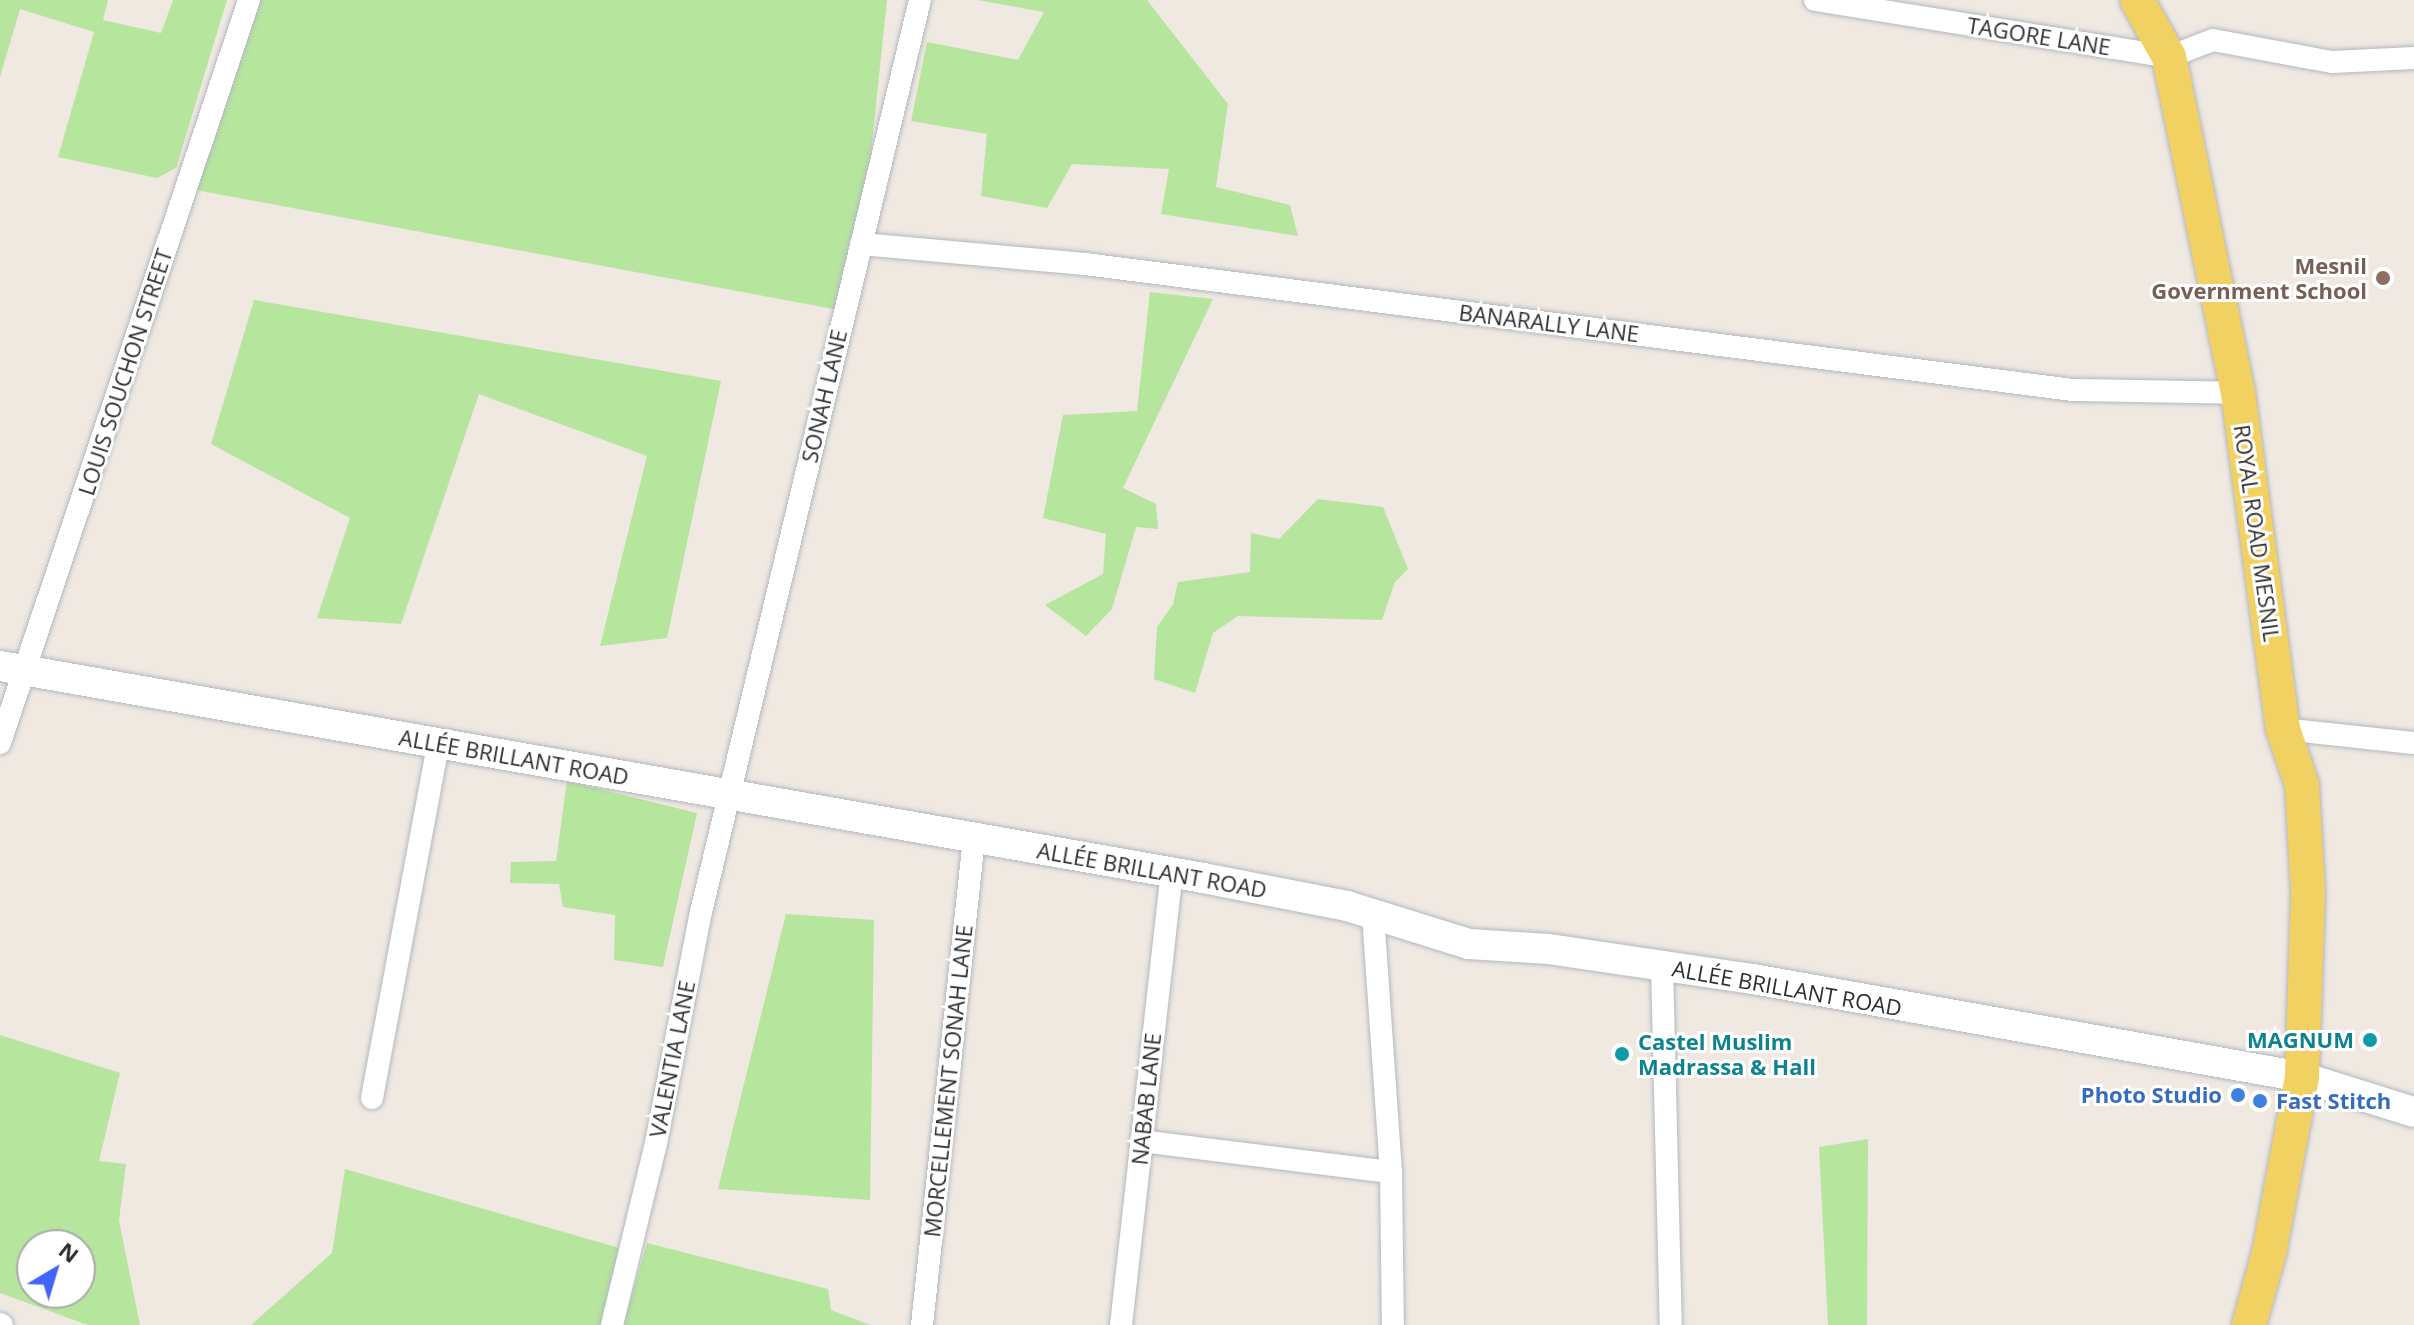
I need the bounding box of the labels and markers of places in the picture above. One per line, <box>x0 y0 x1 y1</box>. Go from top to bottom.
place label: Mesnil Government School <box>2151 252 2367 304</box>
marker: Mesnil Government School <box>2374 269 2392 287</box>
place label: MAGNUM <box>2247 1027 2354 1053</box>
place label: Castel Muslim Madrassa & Hall <box>1638 1028 1816 1080</box>
marker: MAGNUM <box>2361 1031 2379 1049</box>
marker: Castel Muslim Madrassa & Hall <box>1613 1045 1631 1063</box>
place label: Photo Studio <box>2081 1082 2222 1108</box>
marker: Photo Studio <box>2229 1086 2247 1104</box>
place label: Fast Stitch <box>2276 1088 2391 1114</box>
marker: Fast Stitch <box>2251 1092 2269 1110</box>

